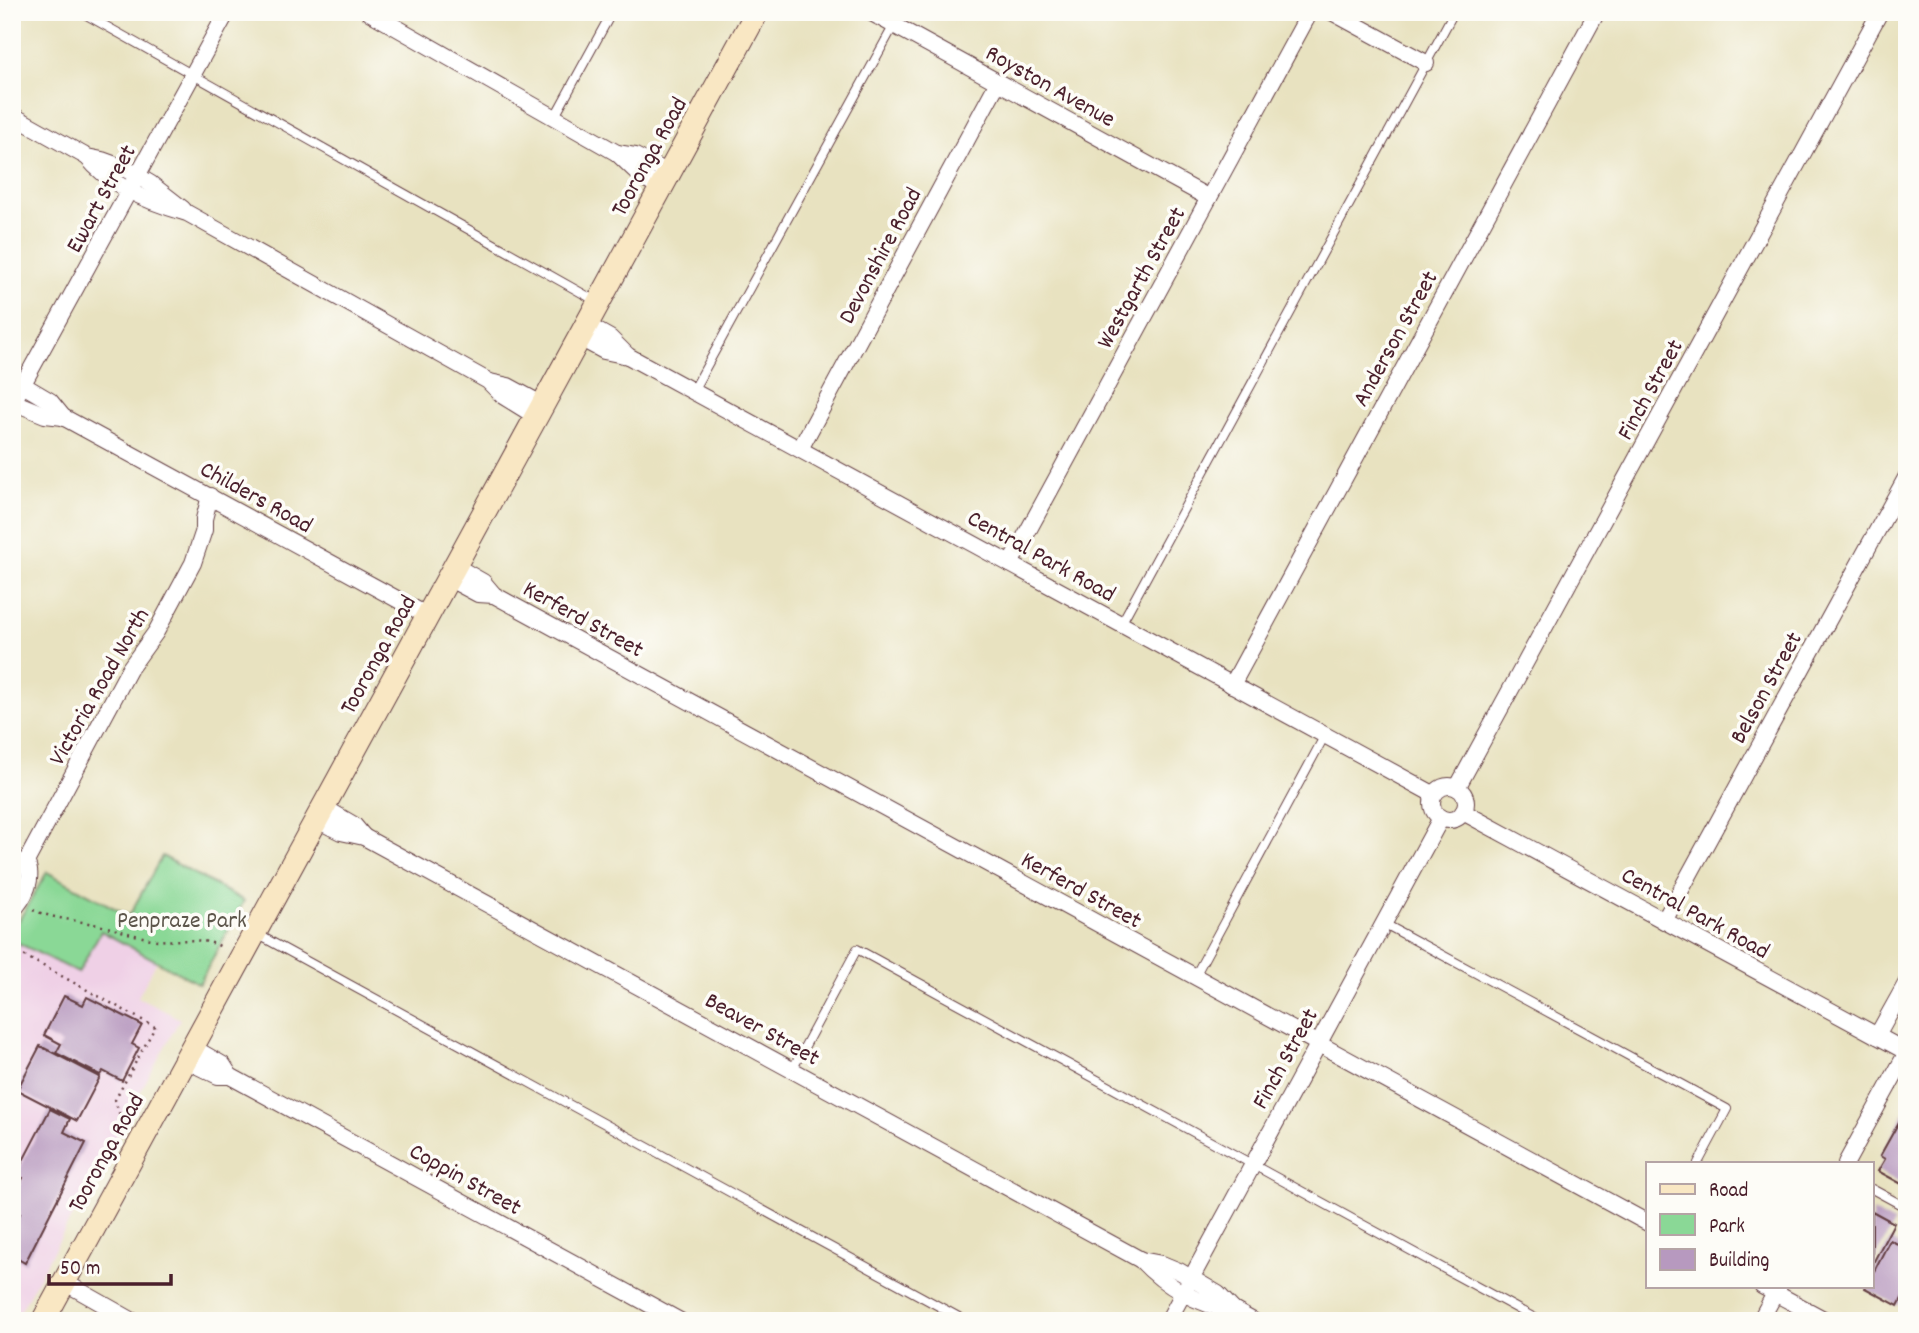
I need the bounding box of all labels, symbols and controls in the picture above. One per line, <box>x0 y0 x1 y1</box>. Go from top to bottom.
street label: Royston Avenue <box>978 38 1121 137</box>
street label: Tooronga Road <box>604 92 697 223</box>
street label: Ewart Street <box>59 139 146 260</box>
street label: Devonshire Road <box>831 182 932 331</box>
street label: Westgarth Street <box>1090 201 1196 356</box>
street label: Anderson Street <box>1345 265 1448 414</box>
street label: Finch Street <box>1610 334 1693 447</box>
street label: Childers Road <box>193 454 318 544</box>
street label: Central Park Road <box>960 503 1121 612</box>
street label: Kerferd Street <box>516 573 649 668</box>
street label: Tooronga Road <box>333 590 426 721</box>
street label: Victoria Road North <box>42 602 160 773</box>
street label: Belson Street <box>1723 626 1812 751</box>
street label: Kerferd Street <box>1014 844 1147 939</box>
street label: Central Park Road <box>1614 860 1775 969</box>
park label: Penpraze Park <box>117 905 247 939</box>
street label: Beaver Street <box>698 985 825 1076</box>
street label: Finch Street <box>1245 1003 1328 1116</box>
street label: Tooronga Road <box>61 1088 154 1219</box>
street label: Coppin Street <box>402 1136 527 1226</box>
legend <box>1646 1162 1874 1288</box>
text: Road <box>1709 1177 1748 1207</box>
text: Park <box>1709 1213 1745 1243</box>
scale bar <box>49 1242 172 1286</box>
text: Building <box>1709 1247 1769 1277</box>
text: 50 m <box>60 1255 100 1285</box>

